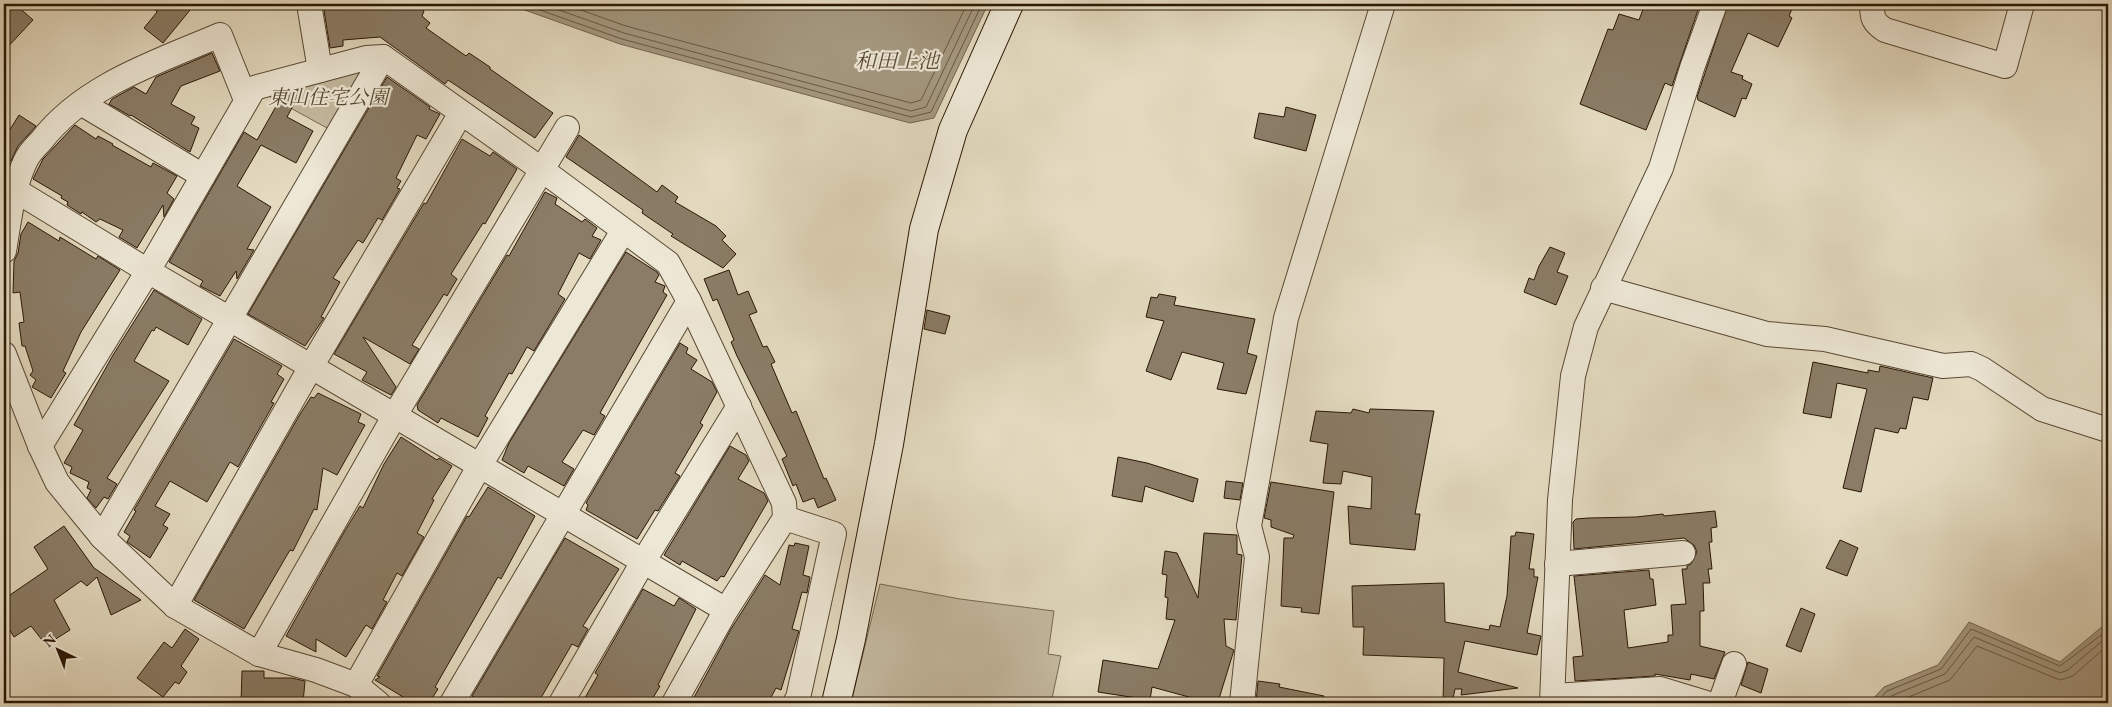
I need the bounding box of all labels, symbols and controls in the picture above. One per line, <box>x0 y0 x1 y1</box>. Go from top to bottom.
water label: 和田上池 <box>855 47 941 74</box>
park label: 東山住宅公園 <box>268 84 391 110</box>
north arrow <box>32 624 82 674</box>
text: N <box>39 630 60 651</box>

